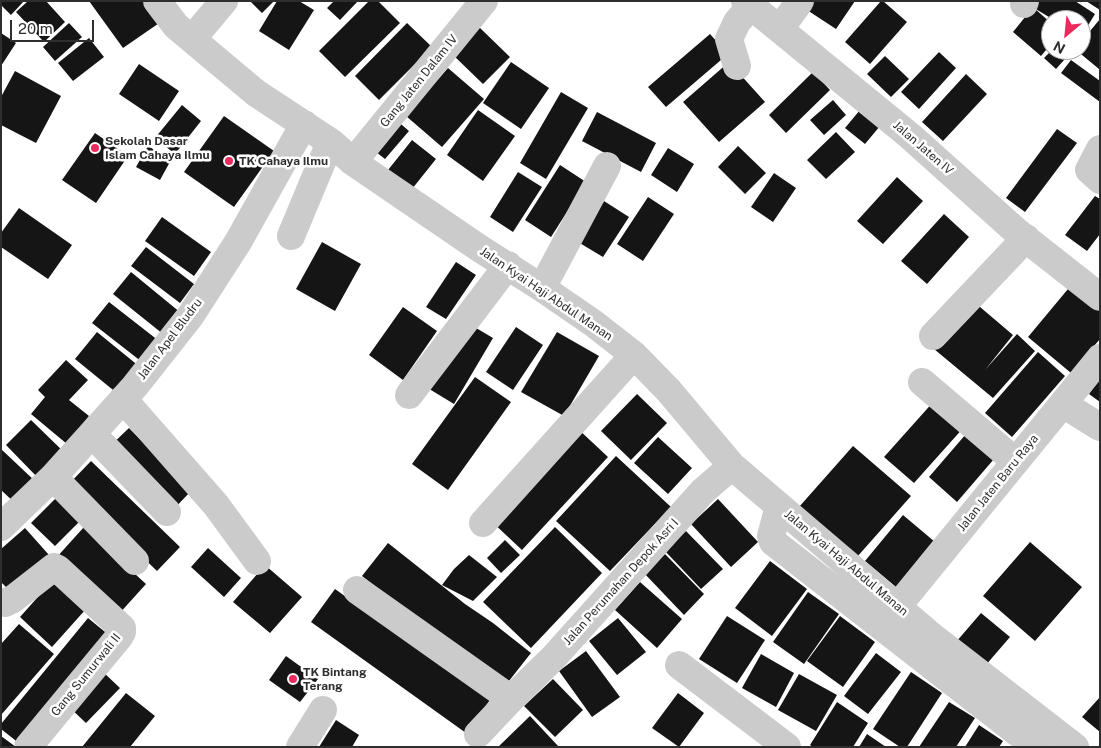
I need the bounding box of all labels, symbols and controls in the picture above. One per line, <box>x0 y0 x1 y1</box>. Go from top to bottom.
scale bar <box>12 10 96 42</box>
north arrow <box>1041 10 1091 60</box>
text: 20 m <box>18 20 53 37</box>
street label: Gang Jaten Dalam IV <box>377 32 461 130</box>
text: N <box>1051 38 1068 57</box>
street label: Jalan Jaten IV <box>890 118 956 178</box>
place label: Sekolah Dasar Islam Cahaya Ilmu <box>105 134 210 162</box>
marker: Sekolah Dasar Islam Cahaya Ilmu <box>89 142 101 154</box>
place label: TK Cahaya Ilmu <box>239 154 328 168</box>
marker: TK Cahaya Ilmu <box>223 155 235 167</box>
street label: Jalan Kyai Haji Abdul Manan <box>477 244 615 344</box>
street label: Jalan Apel Bludru <box>135 296 205 382</box>
street label: Jalan Jaten Baru Raya <box>955 432 1041 534</box>
street label: Jalan Kyai Haji Abdul Manan <box>781 507 911 619</box>
street label: Jalan Perumahan Depok Asri I <box>560 516 682 648</box>
street label: Gang Sumurwali II <box>48 631 124 719</box>
place label: TK Bintang Terang <box>303 665 366 693</box>
marker: TK Bintang Terang <box>287 673 299 685</box>

